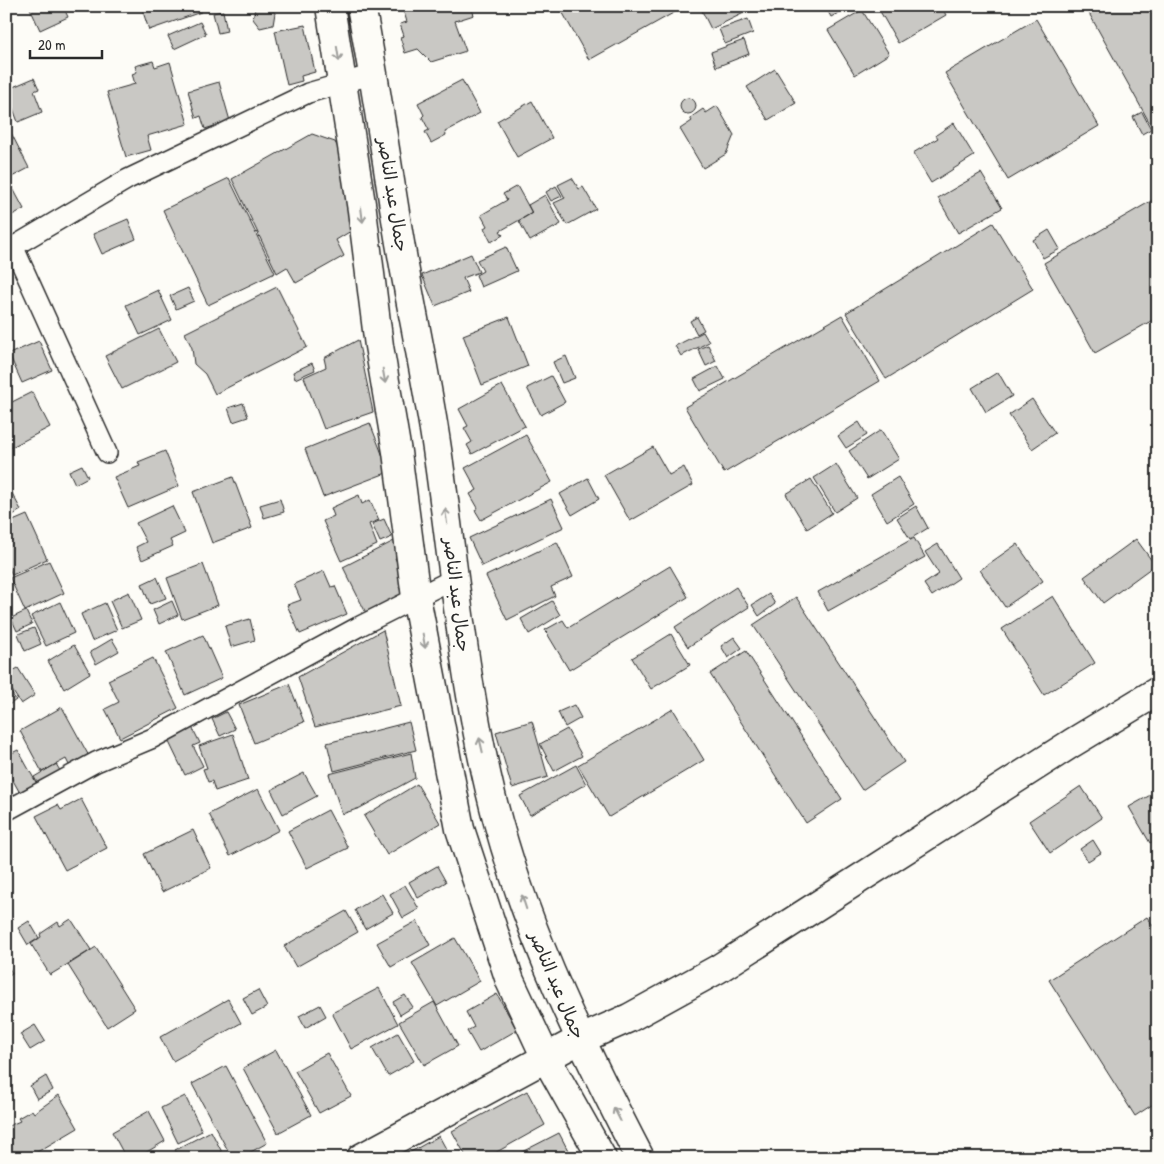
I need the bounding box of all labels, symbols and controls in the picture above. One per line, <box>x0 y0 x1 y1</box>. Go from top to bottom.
scale bar <box>30 28 102 60</box>
text: 20 m <box>38 34 65 55</box>
one-way arrow <box>334 46 344 62</box>
street label: جمال عبد الناصر <box>372 134 415 254</box>
one-way arrow <box>357 207 367 223</box>
one-way arrow <box>379 368 389 384</box>
one-way arrow <box>441 508 451 524</box>
street label: جمال عبد الناصر <box>438 534 477 654</box>
one-way arrow <box>419 632 429 648</box>
one-way arrow <box>476 738 485 754</box>
one-way arrow <box>519 894 528 910</box>
street label: جمال عبد الناصر <box>523 925 591 1043</box>
one-way arrow <box>612 1107 622 1122</box>

